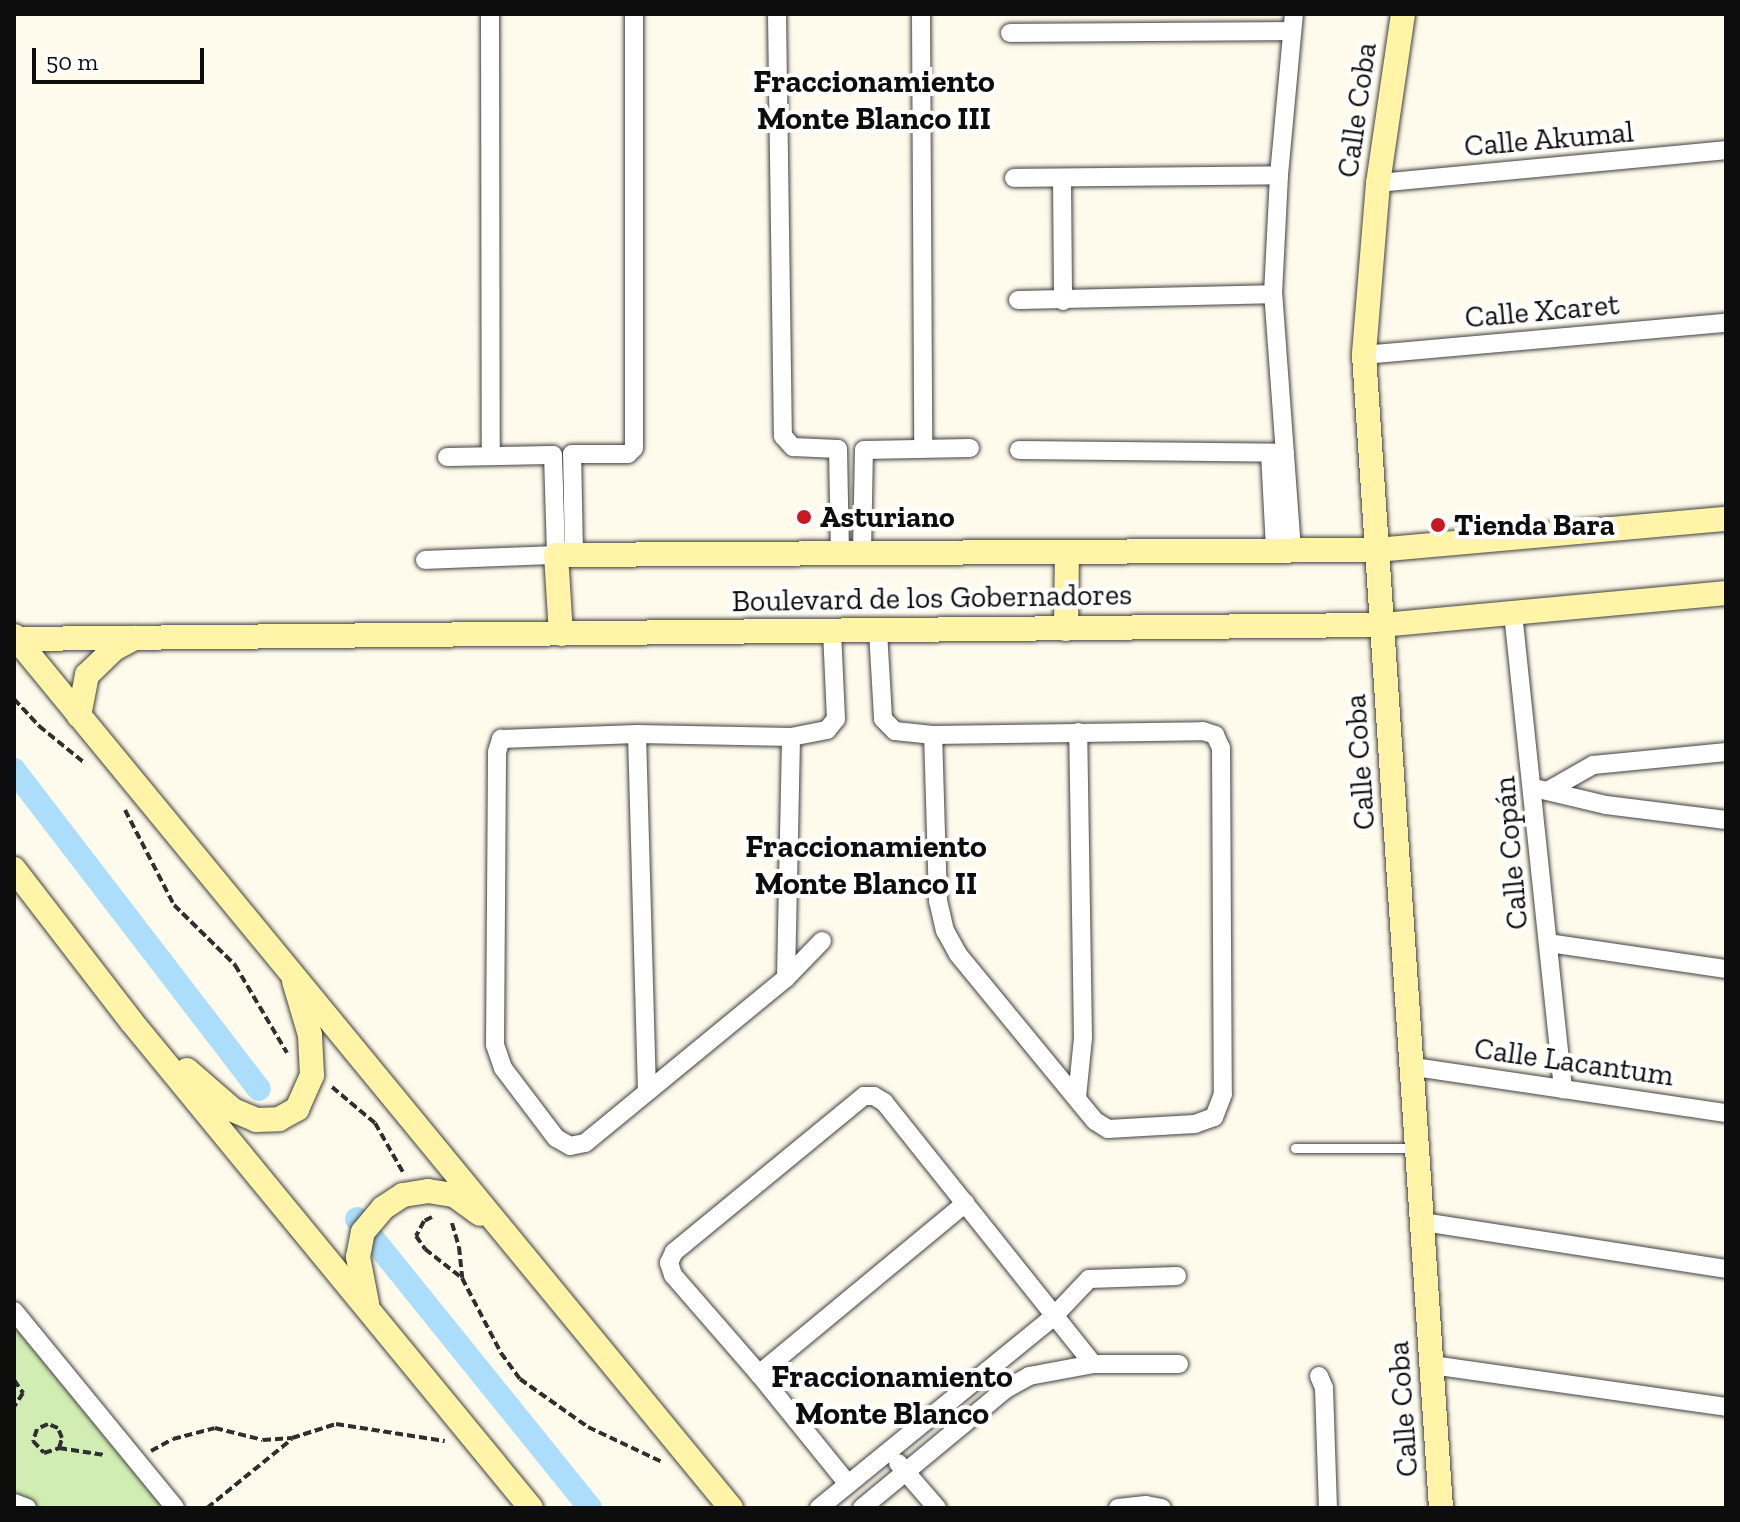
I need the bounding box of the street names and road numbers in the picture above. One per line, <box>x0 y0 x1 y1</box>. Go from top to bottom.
street label: Calle Coba <box>1330 40 1384 180</box>
street label: Calle Akumal <box>1462 114 1636 164</box>
street label: Calle Xcaret <box>1463 286 1621 336</box>
street label: Boulevard de los Gobernadores <box>731 577 1133 619</box>
street label: Calle Coba <box>1337 693 1383 831</box>
street label: Calle Copán <box>1486 775 1536 931</box>
street label: Calle Lacantum <box>1472 1030 1676 1094</box>
street label: Calle Coba <box>1380 1340 1426 1478</box>

